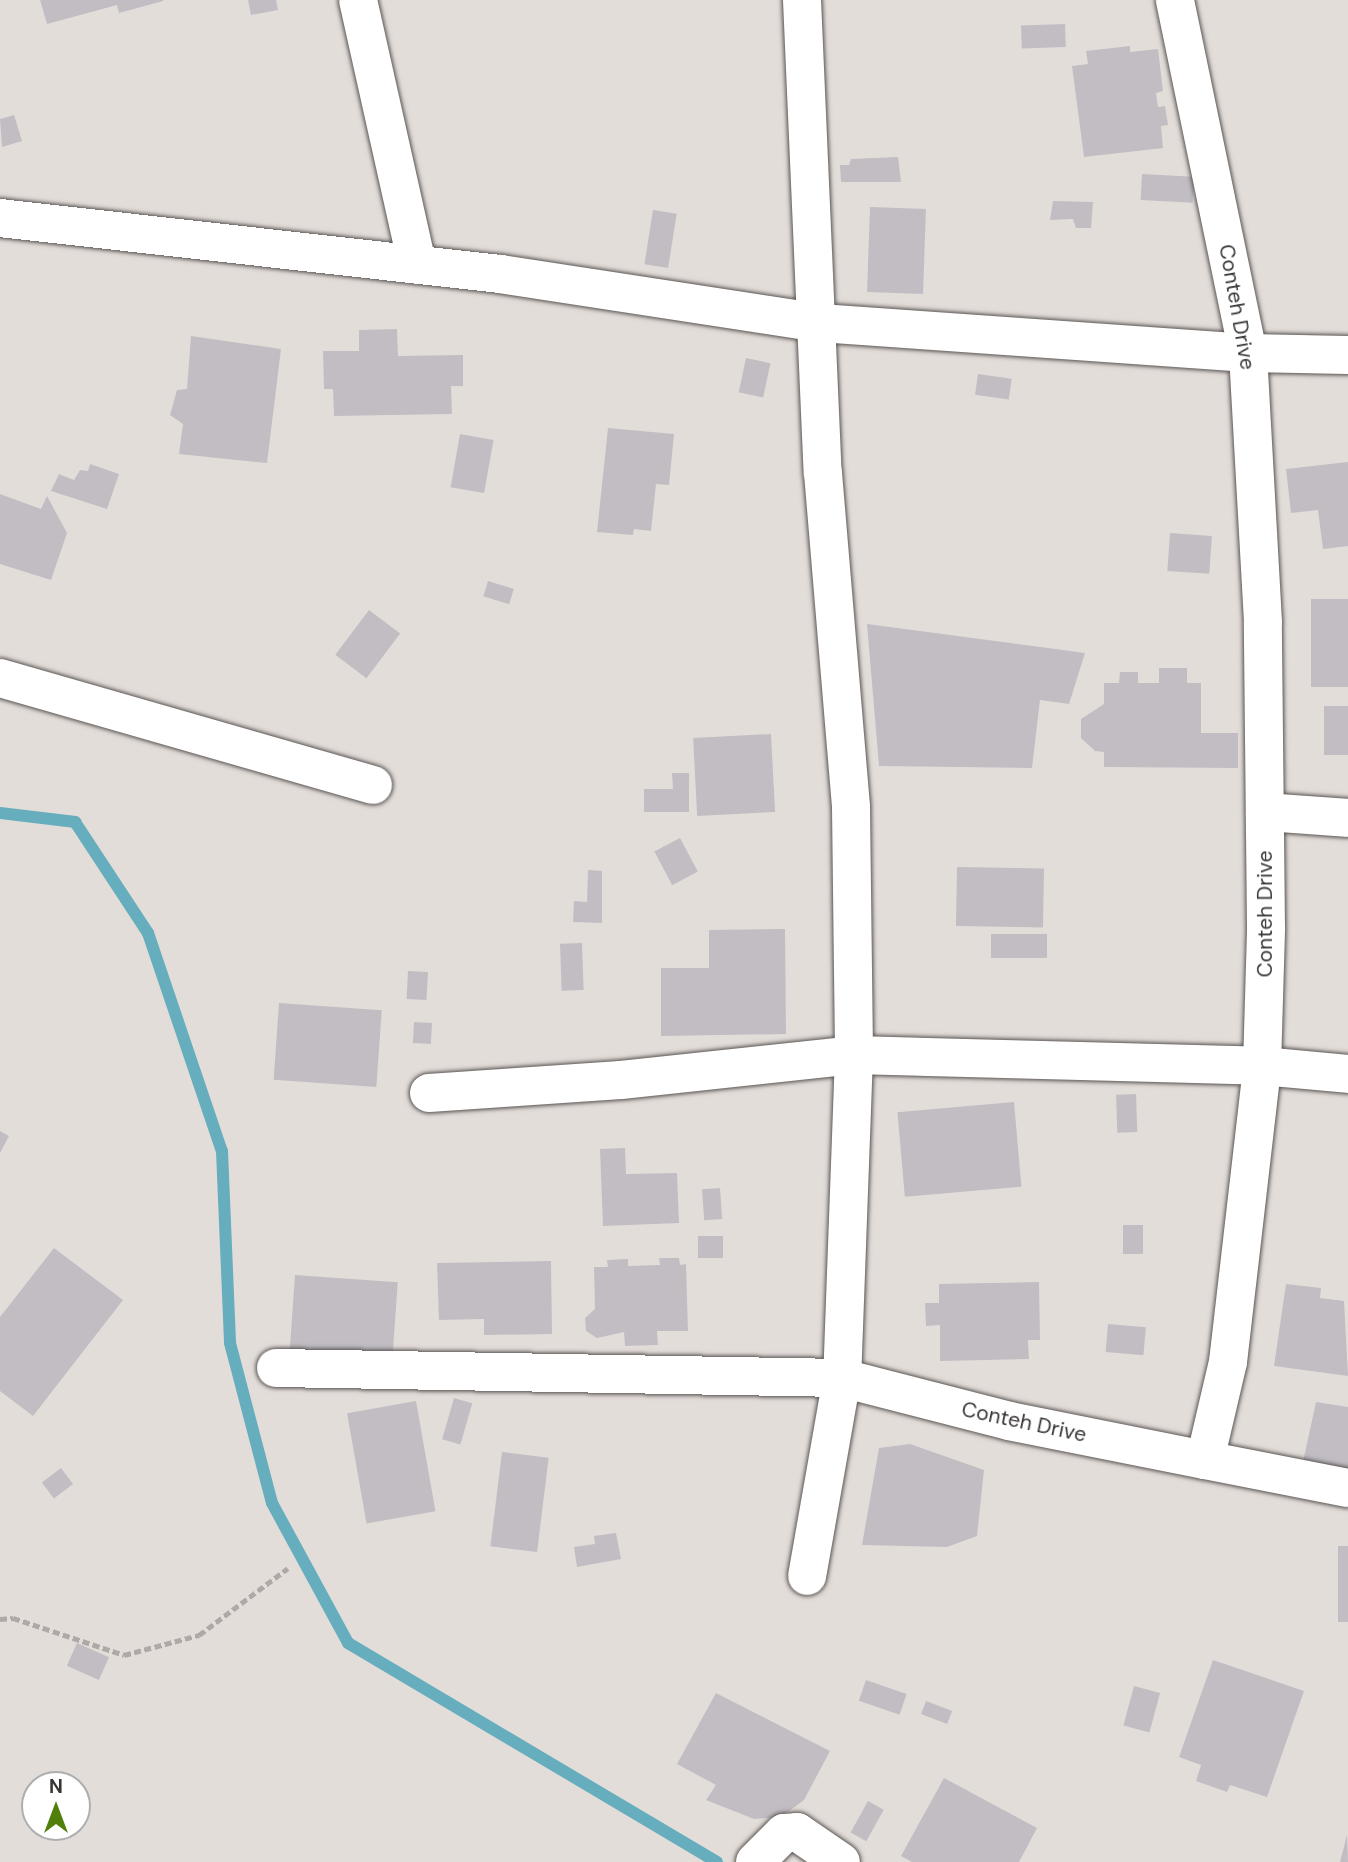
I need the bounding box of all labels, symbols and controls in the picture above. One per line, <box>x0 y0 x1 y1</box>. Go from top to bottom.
street label: Conteh Drive <box>1214 242 1260 372</box>
street label: Conteh Drive <box>1252 851 1278 977</box>
street label: Conteh Drive <box>959 1396 1089 1448</box>
north arrow <box>21 1771 91 1841</box>
text: N <box>49 1774 63 1799</box>

